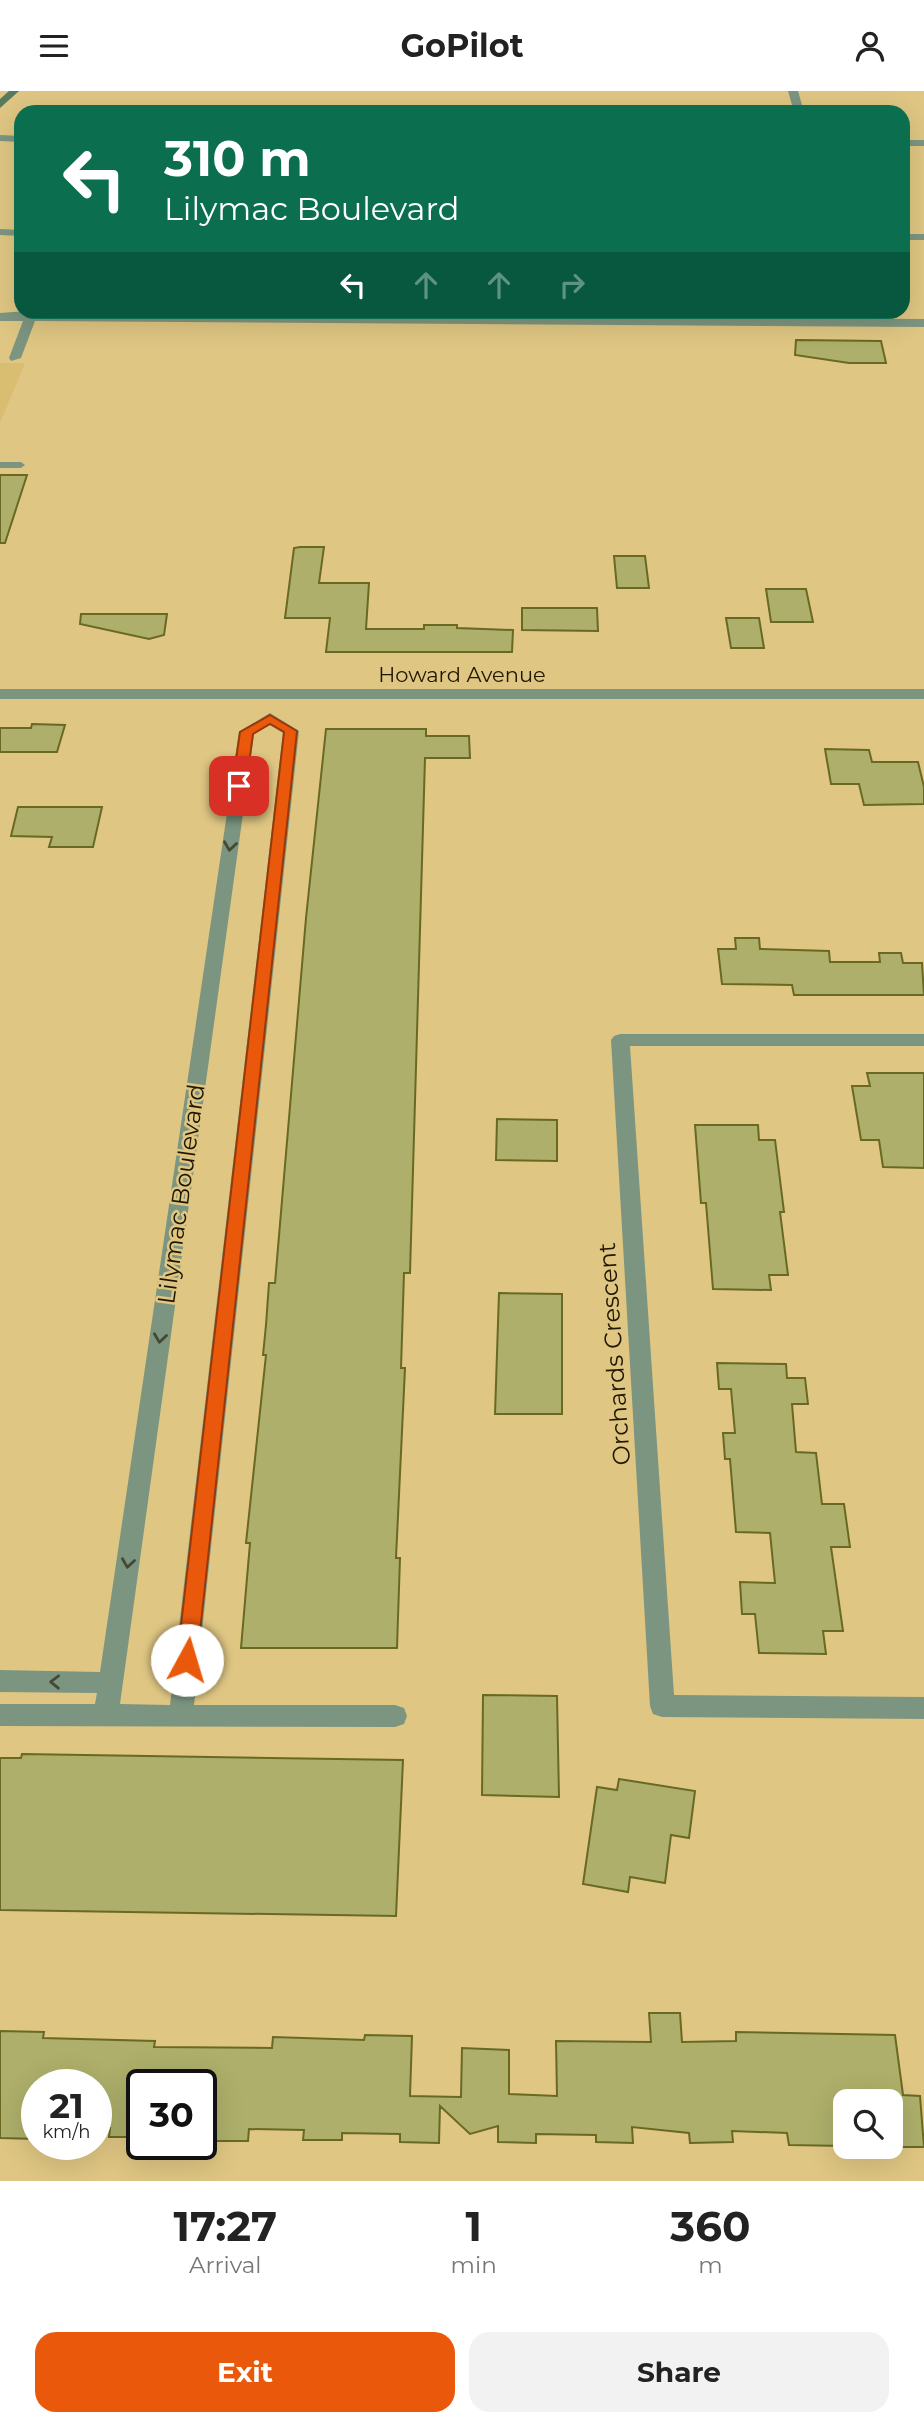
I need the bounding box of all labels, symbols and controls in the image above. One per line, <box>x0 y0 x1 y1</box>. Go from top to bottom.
text: GoPilot <box>400 26 524 65</box>
icon: menu <box>35 27 73 65</box>
icon: person <box>851 27 889 65</box>
text: 310 m <box>164 129 311 188</box>
icon: left <box>49 133 140 224</box>
text: Lilymac Boulevard <box>164 189 460 228</box>
icon: left <box>334 266 372 304</box>
icon: ahead <box>407 266 445 304</box>
icon: ahead <box>480 266 518 304</box>
icon: right <box>553 266 591 304</box>
street label: Howard Avenue <box>378 662 546 687</box>
pin <box>209 756 269 816</box>
icon: arrive <box>220 767 258 805</box>
one-way arrow <box>223 840 238 852</box>
street label: Lilymac Boulevard <box>151 1082 211 1306</box>
street label: Orchards Crescent <box>592 1241 636 1466</box>
one-way arrow <box>153 1332 168 1344</box>
one-way arrow <box>120 1557 135 1569</box>
position arrow <box>150 1623 224 1697</box>
one-way arrow <box>49 1674 60 1689</box>
speed limit sign: 30 <box>126 2069 217 2160</box>
text: 21 <box>49 2084 84 2127</box>
map controls <box>833 2089 903 2159</box>
button: search <box>833 2089 903 2159</box>
text: km/h <box>42 2121 91 2143</box>
text: 17:27 <box>174 2200 277 2252</box>
text: 1 <box>465 2200 482 2252</box>
text: 360 <box>670 2200 750 2252</box>
text: Arrival <box>189 2251 262 2279</box>
text: min <box>451 2251 497 2279</box>
text: m <box>698 2251 723 2279</box>
button: Exit <box>35 2332 455 2412</box>
button: Share <box>469 2332 889 2412</box>

